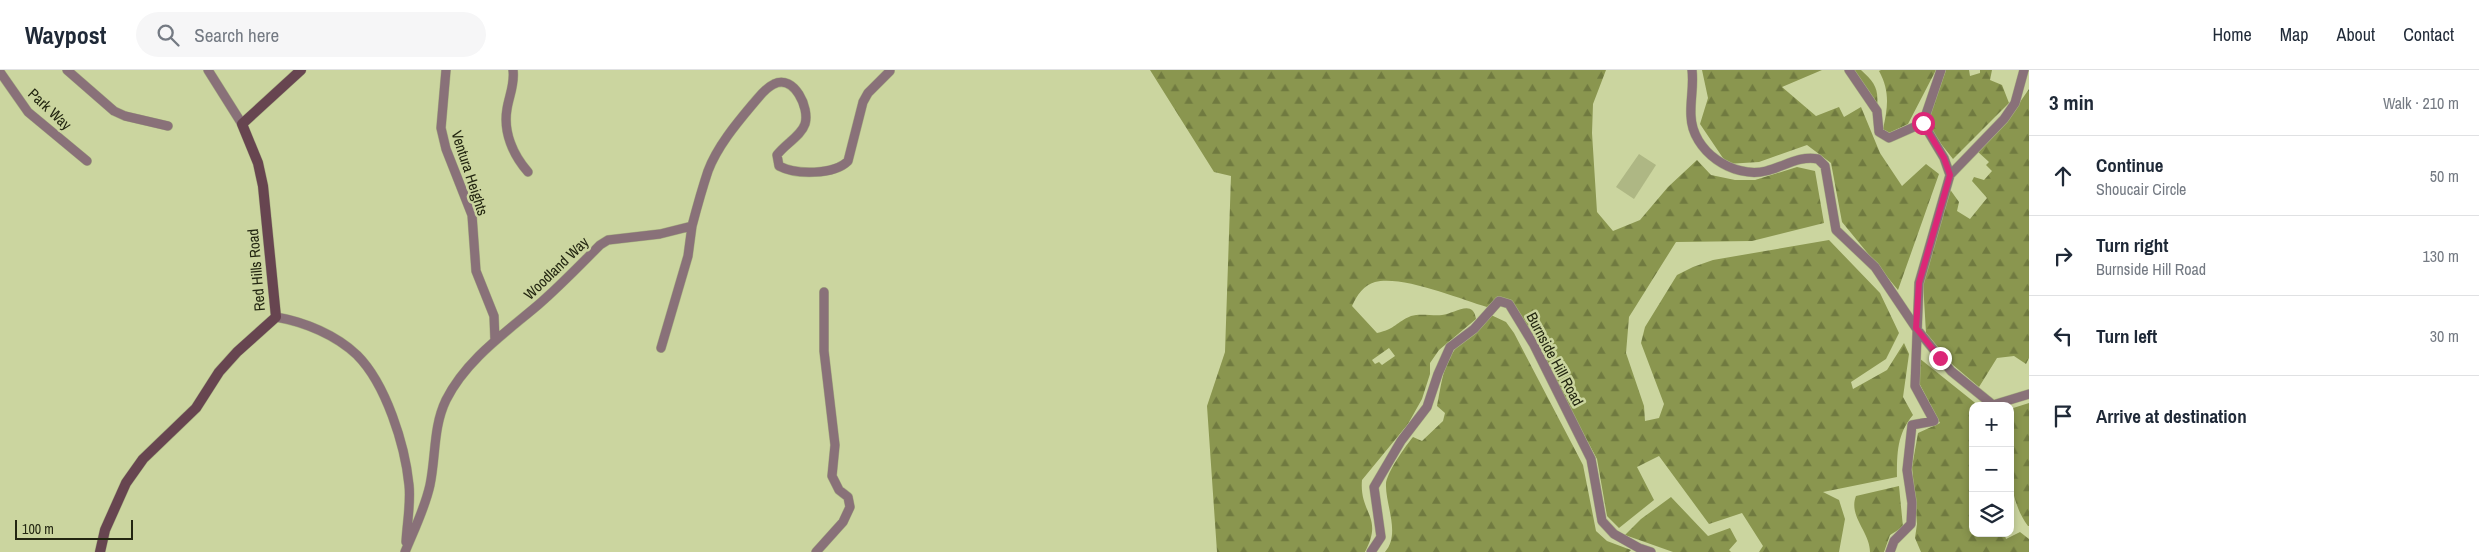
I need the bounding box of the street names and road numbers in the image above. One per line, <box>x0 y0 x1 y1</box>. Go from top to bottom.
street label: Park Way <box>24 83 77 135</box>
street label: Ventura Heights <box>446 128 494 218</box>
street label: Red Hills Road <box>242 228 270 312</box>
street label: Woodland Way <box>519 231 594 304</box>
street label: Burnside Hill Road <box>1521 308 1589 410</box>

